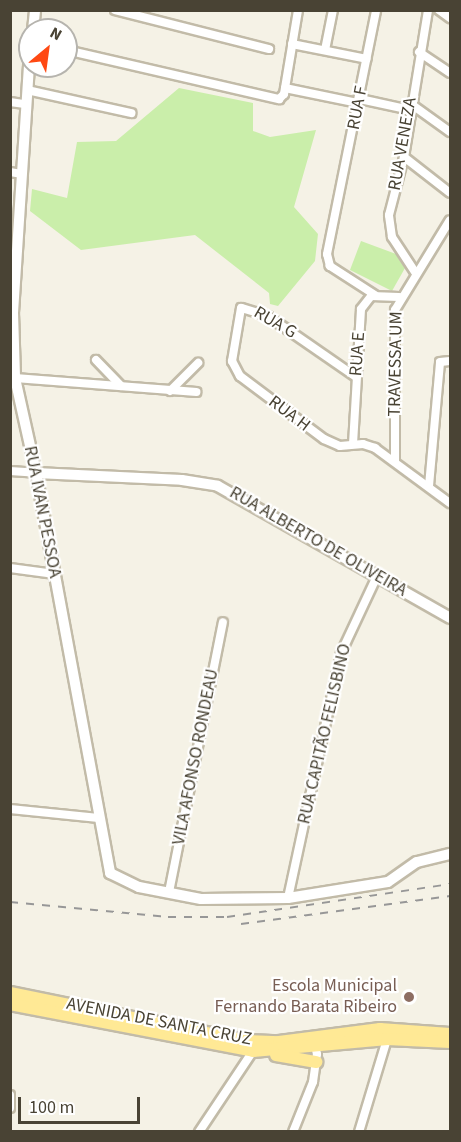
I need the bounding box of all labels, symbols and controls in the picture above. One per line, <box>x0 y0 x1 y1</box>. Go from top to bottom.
north arrow <box>18 18 78 78</box>
text: N <box>46 22 66 46</box>
street label: RUA F <box>343 84 373 132</box>
street label: RUA VENEZA <box>384 96 422 192</box>
street label: RUA G <box>250 302 300 344</box>
street label: TRAVESSA UM <box>384 311 408 417</box>
street label: RUA E <box>346 331 370 377</box>
street label: RUA H <box>264 391 314 437</box>
street label: RUA IVAN PESSOA <box>19 444 65 580</box>
street label: RUA ALBERTO DE OLIVEIRA <box>225 482 411 602</box>
street label: RUA CAPITÃO FELISBINO <box>294 642 356 826</box>
street label: VILA AFONSO RONDEAU <box>168 667 224 847</box>
place label: Escola Municipal Fernando Barata Ribeiro <box>215 976 397 1018</box>
marker: Escola Municipal Fernando Barata Ribeiro <box>402 990 416 1004</box>
street label: AVENIDA DE SANTA CRUZ <box>65 993 253 1051</box>
scale bar <box>21 1085 142 1123</box>
text: 100 m <box>29 1095 74 1120</box>

